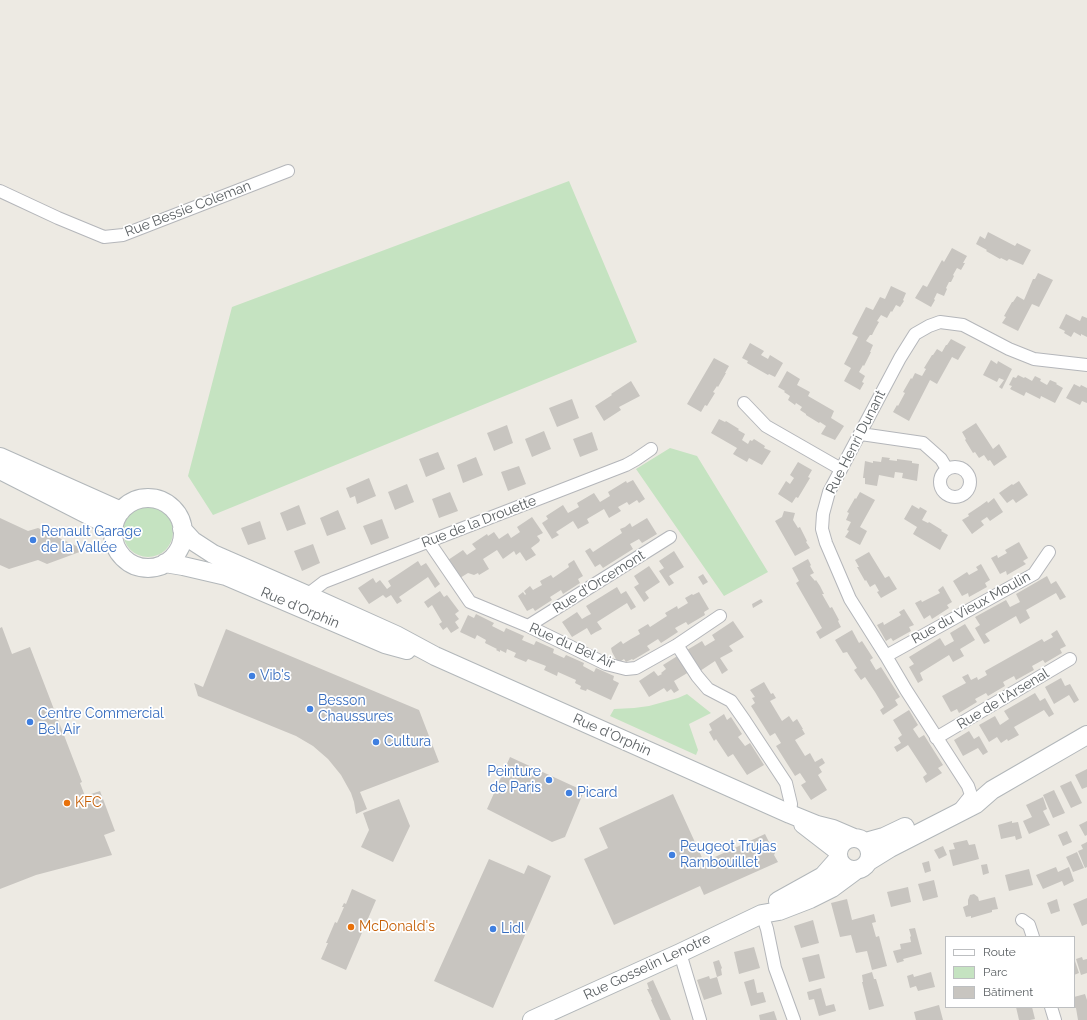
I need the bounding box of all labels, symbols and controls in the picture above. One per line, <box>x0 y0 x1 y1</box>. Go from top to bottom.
street label: Rue Bessie Coleman <box>123 177 253 241</box>
street label: Rue Henri Dunant <box>823 387 889 497</box>
street label: Rue de la Drouette <box>419 492 539 552</box>
place label: Renault Garage de la Vallée <box>41 524 141 556</box>
marker: Renault Garage de la Vallée <box>28 535 38 545</box>
street label: Rue d'Orcemont <box>550 547 648 617</box>
street label: Rue du Vieux Moulin <box>909 568 1033 648</box>
street label: Rue d'Orphin <box>258 584 342 632</box>
street label: Rue du Bel Air <box>527 620 617 672</box>
street label: Rue de l'Arsenal <box>954 665 1052 733</box>
place label: Vib's <box>260 668 290 684</box>
marker: Vib's <box>247 671 257 681</box>
place label: Besson Chaussures <box>318 693 393 726</box>
marker: Besson Chaussures <box>305 704 315 714</box>
place label: Centre Commercial Bel Air <box>38 706 164 738</box>
street label: Rue d'Orphin <box>570 710 654 760</box>
marker: Centre Commercial Bel Air <box>25 717 35 727</box>
place label: Cultura <box>384 734 431 750</box>
marker: Cultura <box>371 737 381 747</box>
place label: Peinture de Paris <box>487 764 541 796</box>
marker: Peinture de Paris <box>544 775 554 785</box>
place label: Picard <box>577 785 618 801</box>
marker: Picard <box>564 788 574 798</box>
place label: KFC <box>75 795 102 811</box>
marker: KFC <box>62 798 72 808</box>
place label: Peugeot Trujas Rambouillet <box>680 839 777 872</box>
marker: Peugeot Trujas Rambouillet <box>667 850 677 860</box>
place label: McDonald's <box>359 919 435 935</box>
place label: Lidl <box>501 921 525 937</box>
marker: McDonald's <box>346 922 356 932</box>
marker: Lidl <box>488 924 498 934</box>
street label: Rue Gosselin Lenotre <box>581 930 713 1004</box>
legend <box>945 936 1075 1008</box>
text: Route <box>983 945 1016 959</box>
text: Parc <box>983 965 1008 979</box>
text: Bâtiment <box>983 985 1033 999</box>

